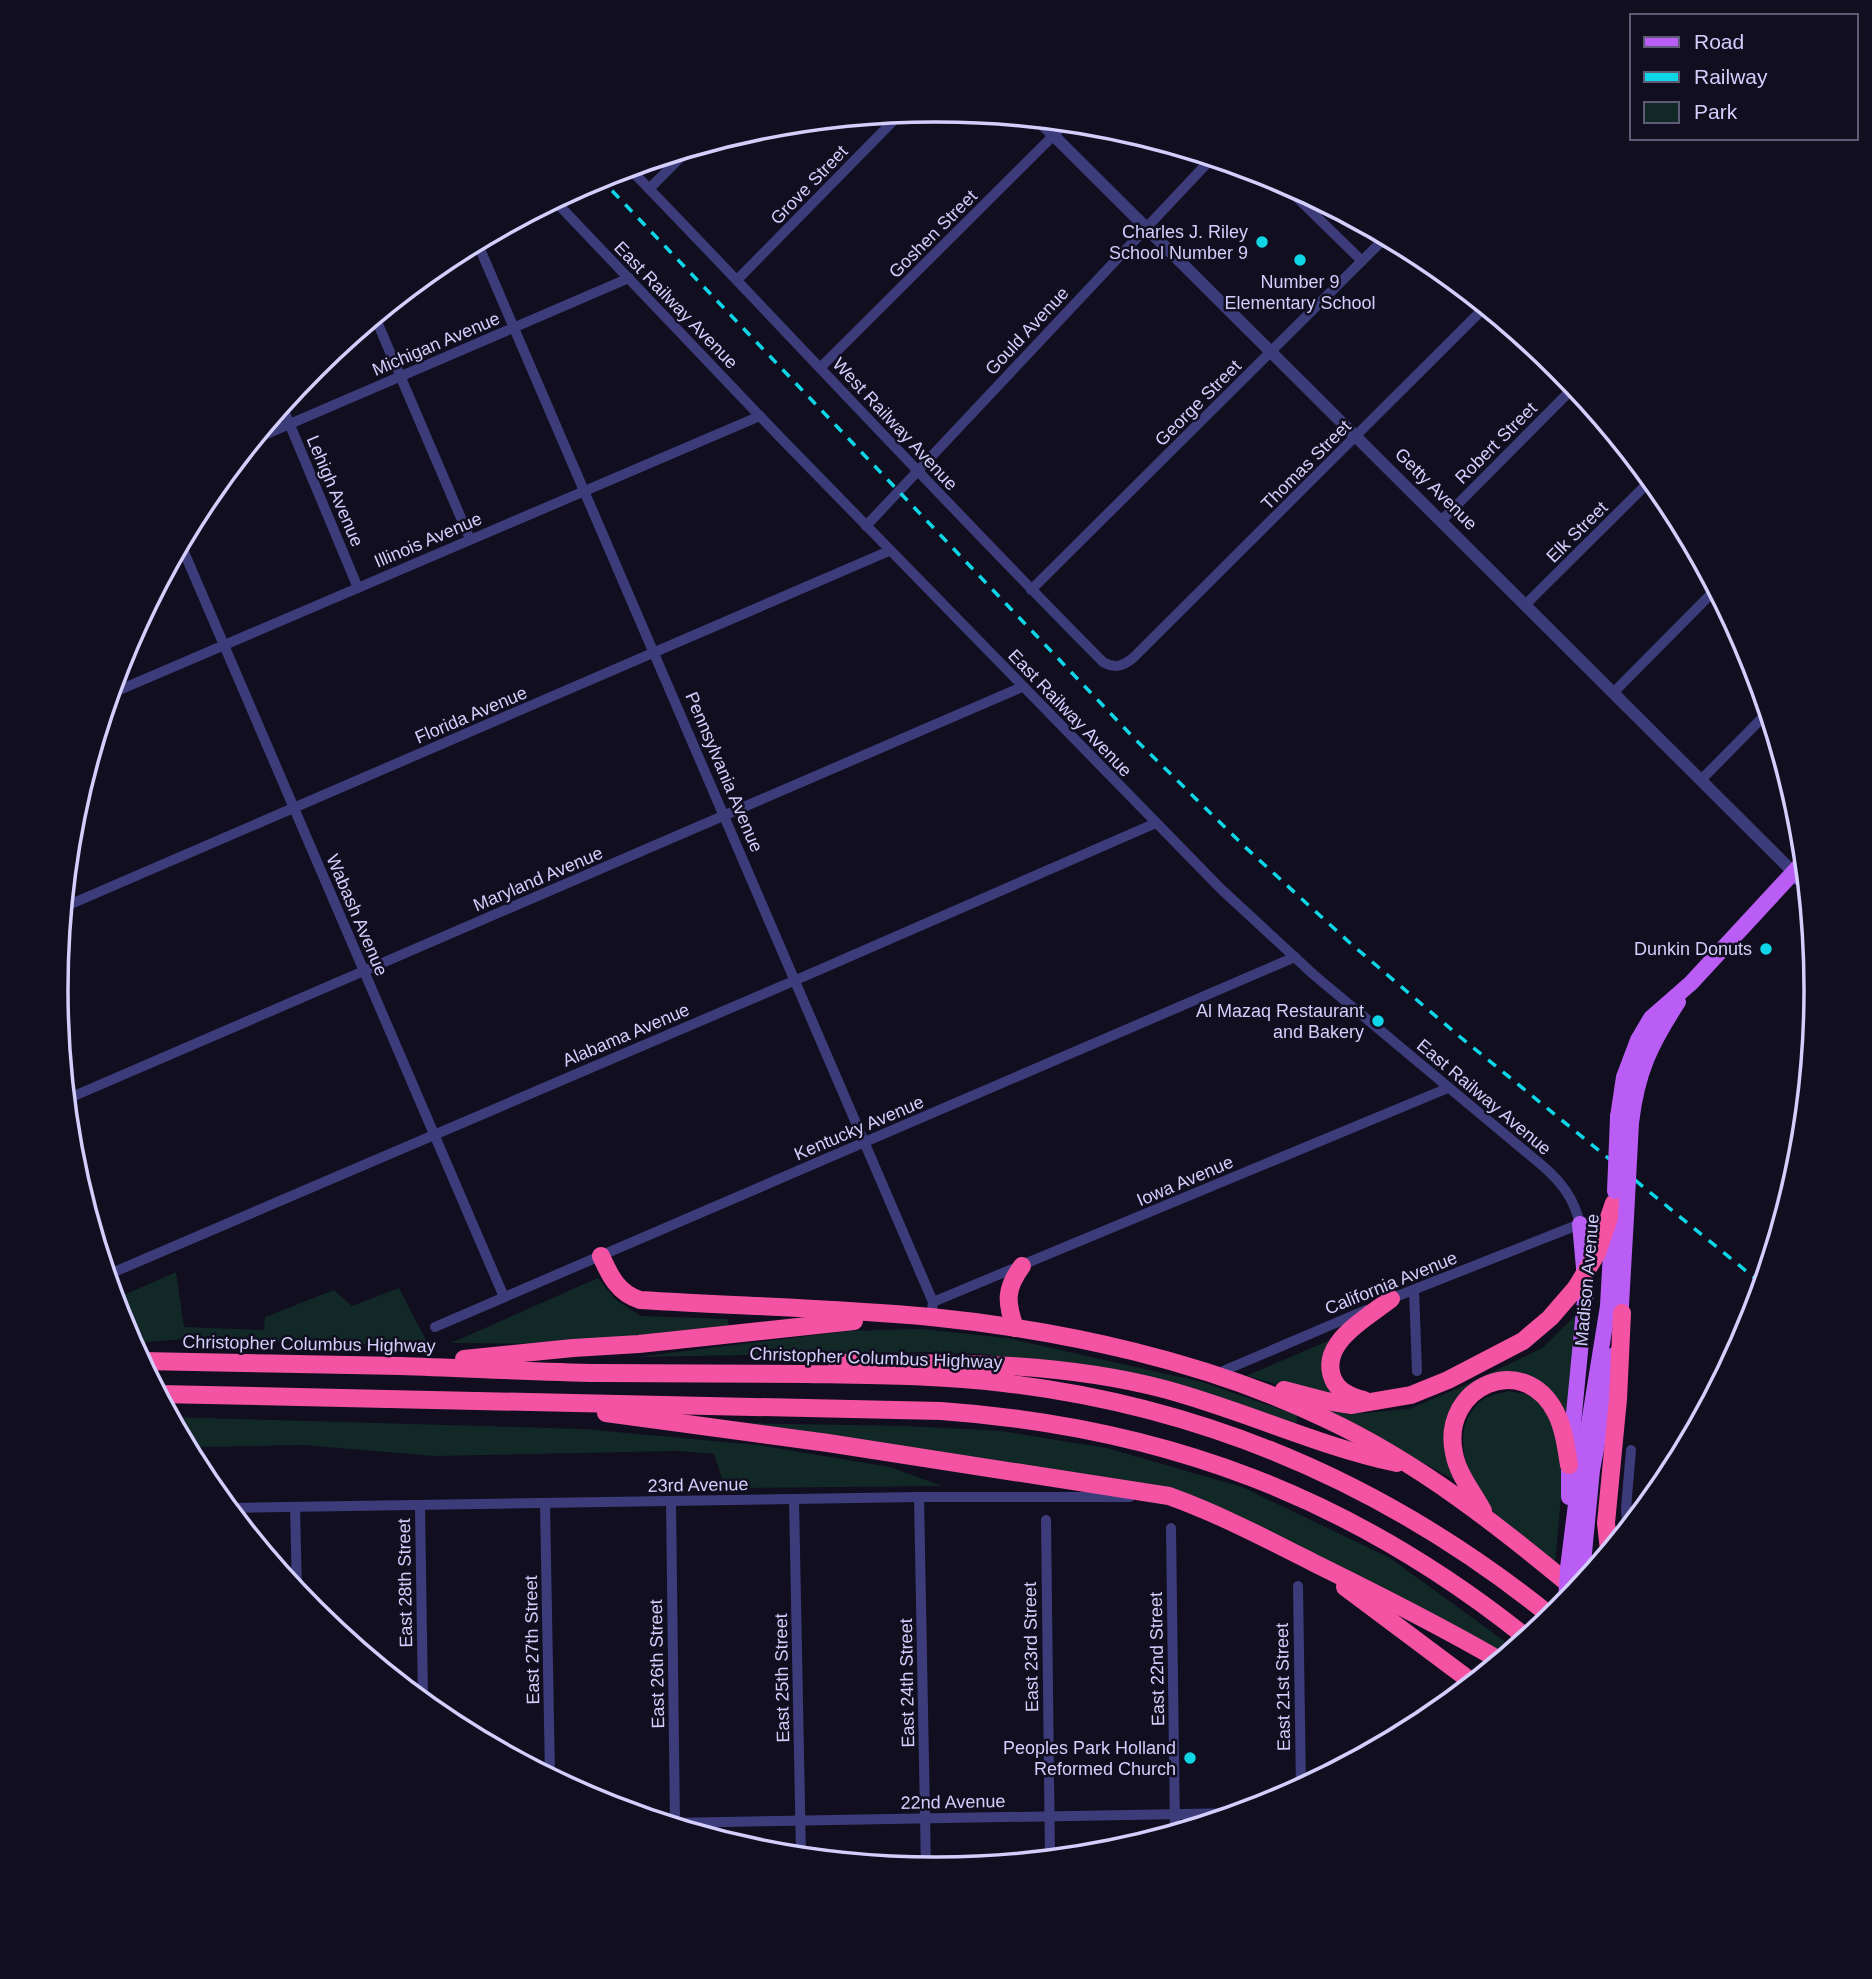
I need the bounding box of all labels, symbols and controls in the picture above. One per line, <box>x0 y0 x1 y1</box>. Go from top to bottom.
legend <box>1630 14 1858 140</box>
text: Road <box>1694 30 1744 53</box>
text: Railway <box>1694 65 1768 88</box>
text: Park <box>1694 100 1738 123</box>
street label: Grove Street <box>766 141 852 229</box>
street label: Goshen Street <box>885 186 981 282</box>
place label: Charles J. Riley School Number 9 <box>1109 222 1248 263</box>
marker: Charles J. Riley School Number 9 <box>1254 234 1270 250</box>
street label: East Railway Avenue <box>610 237 742 373</box>
marker: Number 9 Elementary School <box>1292 252 1308 268</box>
place label: Number 9 Elementary School <box>1224 272 1376 313</box>
street label: Gould Avenue <box>981 283 1073 379</box>
street label: Michigan Avenue <box>369 308 503 380</box>
street label: West Railway Avenue <box>829 354 961 494</box>
street label: George Street <box>1151 356 1245 450</box>
street label: Robert Street <box>1451 398 1541 488</box>
street label: Thomas Street <box>1257 416 1355 514</box>
street label: Lehigh Avenue <box>303 432 367 550</box>
street label: Getty Avenue <box>1391 444 1481 534</box>
street label: Elk Street <box>1542 497 1612 567</box>
street label: Illinois Avenue <box>371 508 485 572</box>
street label: East Railway Avenue <box>1004 645 1136 781</box>
street label: Florida Avenue <box>412 682 530 748</box>
street label: Pennsylvania Avenue <box>681 689 767 855</box>
street label: Maryland Avenue <box>470 843 606 915</box>
street label: Wabash Avenue <box>322 851 392 979</box>
place label: Dunkin Donuts <box>1634 939 1752 959</box>
marker: Dunkin Donuts <box>1758 941 1774 957</box>
street label: Alabama Avenue <box>560 999 692 1071</box>
place label: Al Mazaq Restaurant and Bakery <box>1196 1001 1364 1042</box>
marker: Al Mazaq Restaurant and Bakery <box>1370 1013 1386 1029</box>
street label: East Railway Avenue <box>1413 1035 1555 1159</box>
street label: Kentucky Avenue <box>791 1092 927 1164</box>
street label: Iowa Avenue <box>1134 1152 1236 1210</box>
street label: Madison Avenue <box>1571 1213 1603 1347</box>
street label: California Avenue <box>1322 1247 1460 1319</box>
street label: Christopher Columbus Highway <box>182 1332 436 1356</box>
street label: Christopher Columbus Highway <box>749 1344 1003 1372</box>
street label: 23rd Avenue <box>647 1474 749 1496</box>
street label: East 28th Street <box>394 1518 416 1648</box>
street label: East 27th Street <box>521 1575 543 1705</box>
street label: East 23rd Street <box>1020 1582 1042 1712</box>
street label: East 22nd Street <box>1146 1592 1168 1726</box>
street label: East 26th Street <box>646 1599 668 1729</box>
street label: East 25th Street <box>771 1613 793 1743</box>
street label: East 24th Street <box>896 1618 918 1748</box>
street label: East 21st Street <box>1272 1623 1294 1751</box>
place label: Peoples Park Holland Reformed Church <box>1003 1738 1176 1779</box>
marker: Peoples Park Holland Reformed Church <box>1182 1750 1198 1766</box>
street label: 22nd Avenue <box>900 1791 1006 1813</box>

